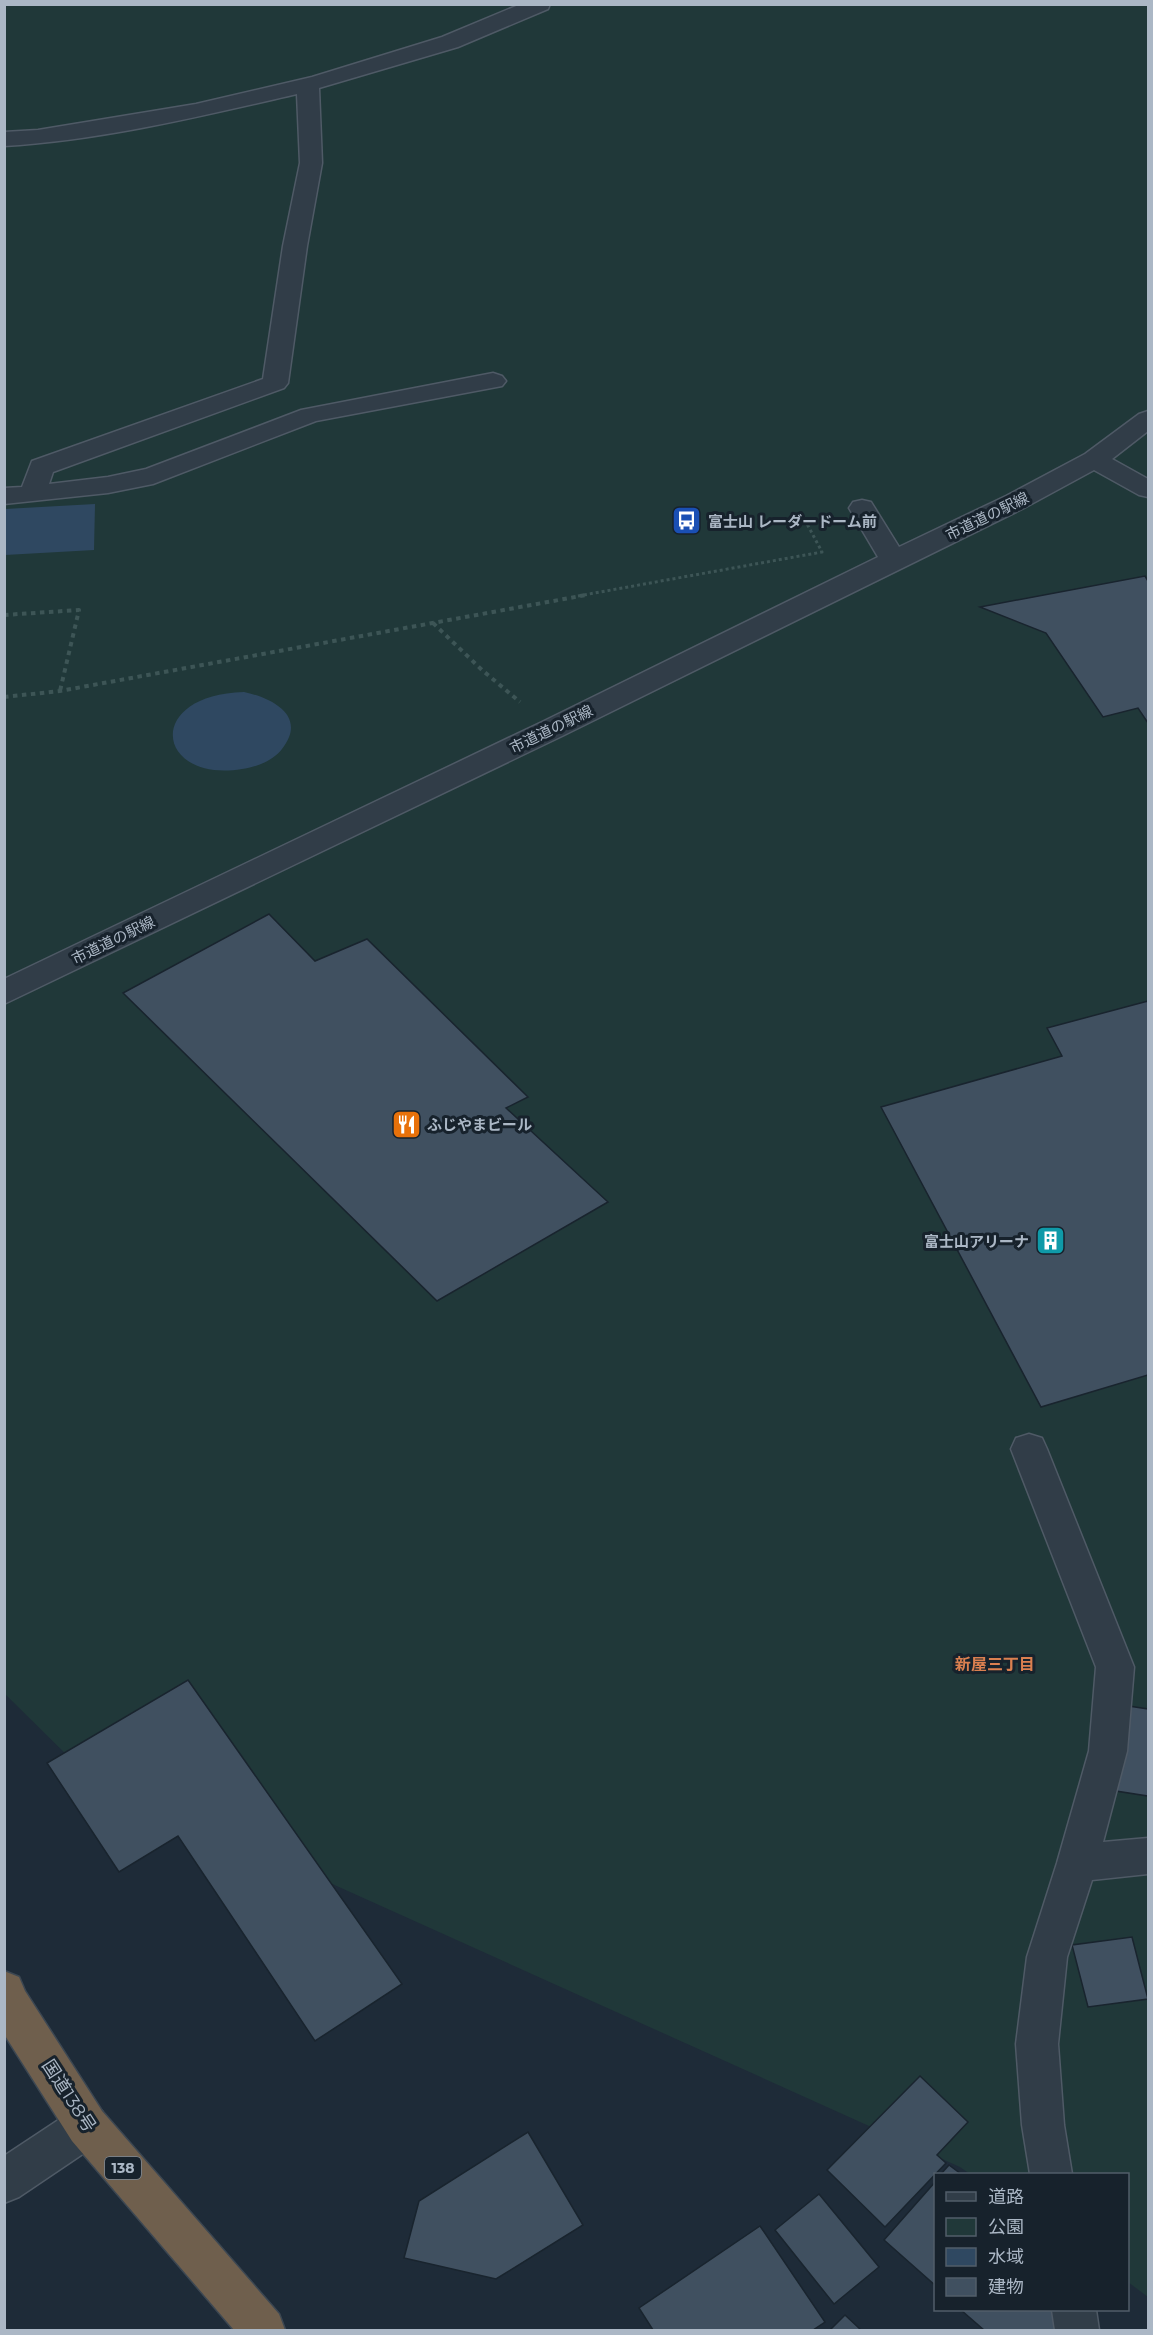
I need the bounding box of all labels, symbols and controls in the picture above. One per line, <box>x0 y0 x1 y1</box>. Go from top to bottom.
street label: 市道道の駅線 <box>942 488 1032 544</box>
bus stop icon: 富士山 レーダードーム前 <box>671 505 703 537</box>
place label: 富士山 レーダードーム前 <box>708 512 877 531</box>
street label: 市道道の駅線 <box>506 701 596 757</box>
street label: 市道道の駅線 <box>68 912 158 968</box>
restaurant icon: ふじやまビール <box>390 1108 422 1140</box>
place label: ふじやまビール <box>427 1115 532 1134</box>
building icon: 富士山アリーナ <box>1034 1225 1066 1257</box>
place label: 富士山アリーナ <box>924 1232 1029 1251</box>
district label: 新屋三丁目 <box>955 1655 1035 1674</box>
street label: 国道138号 <box>37 2056 101 2136</box>
road number: 138 <box>105 2157 141 2179</box>
legend <box>934 2173 1129 2311</box>
text: 道路 <box>988 2186 1024 2208</box>
text: 公園 <box>988 2216 1024 2238</box>
text: 水域 <box>988 2246 1024 2268</box>
text: 建物 <box>988 2276 1024 2298</box>

